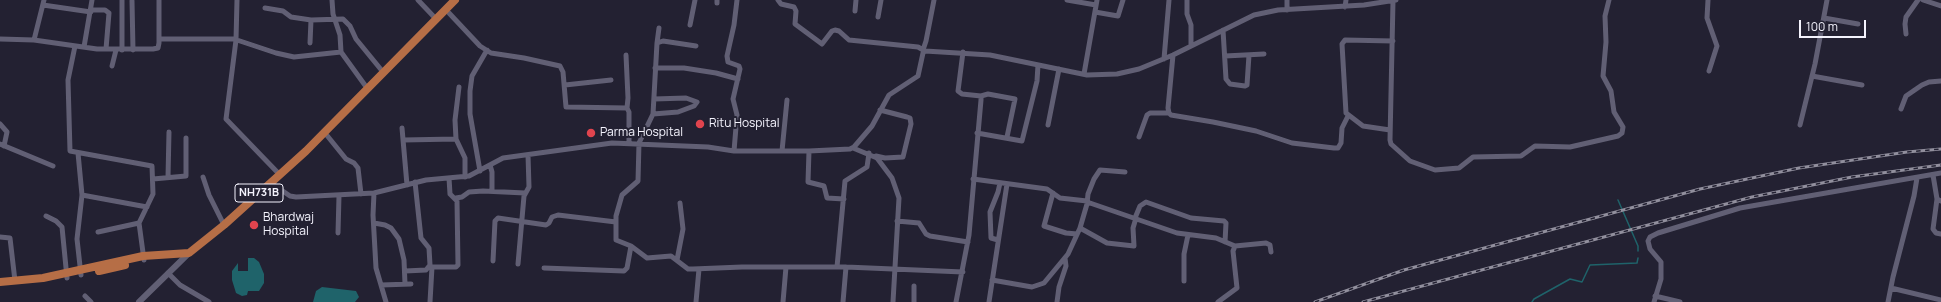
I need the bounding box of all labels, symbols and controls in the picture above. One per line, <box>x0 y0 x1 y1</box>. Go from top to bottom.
scale bar <box>1801 12 1868 38</box>
text: 100 m <box>1806 18 1838 35</box>
place label: Ritu Hospital <box>709 117 779 131</box>
marker: Ritu Hospital <box>694 118 706 130</box>
place label: Parma Hospital <box>600 126 683 140</box>
marker: Parma Hospital <box>585 127 597 139</box>
road number: NH731B <box>235 184 283 202</box>
place label: Bhardwaj Hospital <box>263 211 314 239</box>
marker: Bhardwaj Hospital <box>248 219 260 231</box>

